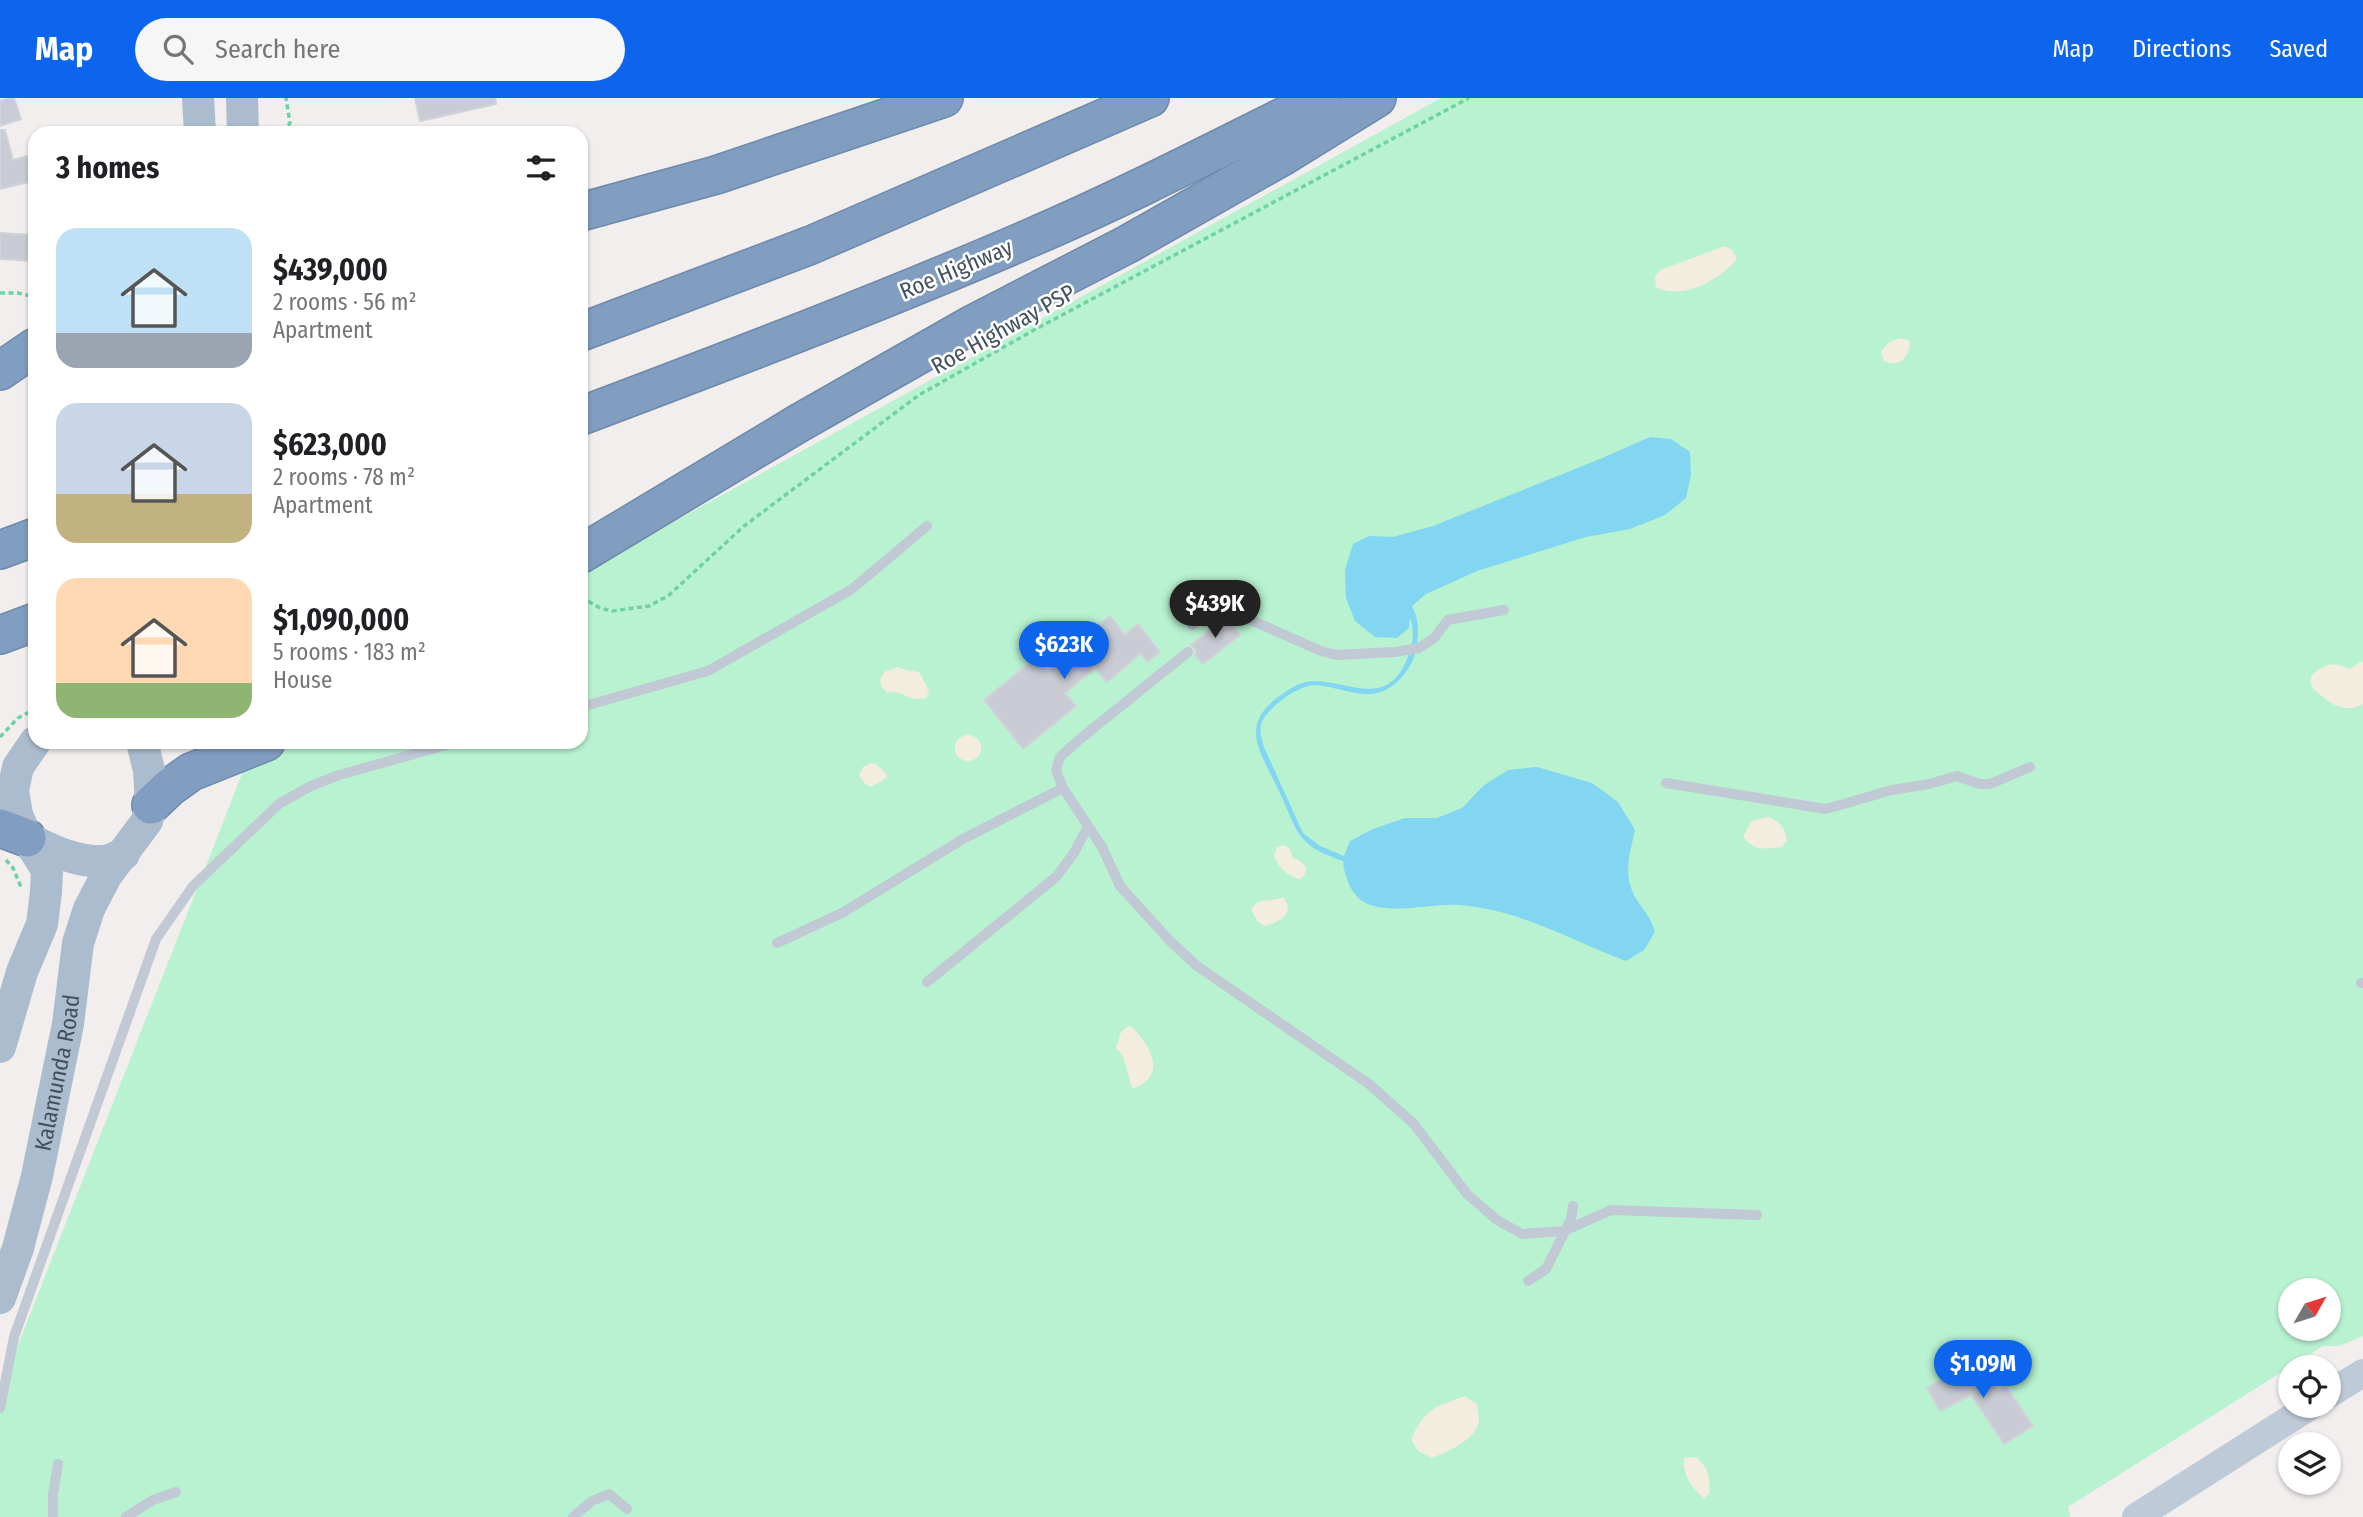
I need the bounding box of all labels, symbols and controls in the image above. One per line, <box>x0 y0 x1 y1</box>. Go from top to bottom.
search box <box>135 18 625 81</box>
text: Map <box>35 29 93 69</box>
icon: search <box>159 30 197 68</box>
text: Search here <box>215 34 340 65</box>
text: Map <box>2053 35 2094 63</box>
text: Directions <box>2132 35 2231 63</box>
text: Saved <box>2269 35 2328 63</box>
icon: filters <box>522 149 560 187</box>
text: 3 homes <box>56 150 159 186</box>
street label: Roe Highway <box>895 232 1017 305</box>
text: $439,000 <box>273 252 388 288</box>
icon: home <box>112 256 196 340</box>
street label: Roe Highway PSP <box>926 278 1080 380</box>
text: 2 rooms · 56 m² <box>273 288 417 316</box>
text: Apartment <box>273 316 373 344</box>
text: $623,000 <box>273 427 387 463</box>
icon: home <box>112 431 196 515</box>
text: 2 rooms · 78 m² <box>273 463 415 491</box>
text: Apartment <box>273 491 373 519</box>
pin: $439K <box>1166 580 1264 640</box>
text: $439K <box>1186 589 1244 617</box>
text: $1,090,000 <box>273 602 409 638</box>
icon: home <box>112 606 196 690</box>
pin: $623K <box>1015 622 1113 681</box>
text: $623K <box>1035 630 1093 658</box>
text: 5 rooms · 183 m² <box>273 638 426 666</box>
text: House <box>273 666 332 694</box>
street label: Kalamunda Road <box>28 993 86 1153</box>
north arrow <box>2278 1278 2342 1340</box>
map controls <box>2278 1278 2341 1495</box>
pin: $1.09M <box>1926 1340 2040 1400</box>
text: $1.09M <box>1950 1349 2016 1377</box>
button: locate <box>2278 1355 2341 1418</box>
button: layers <box>2278 1432 2341 1495</box>

